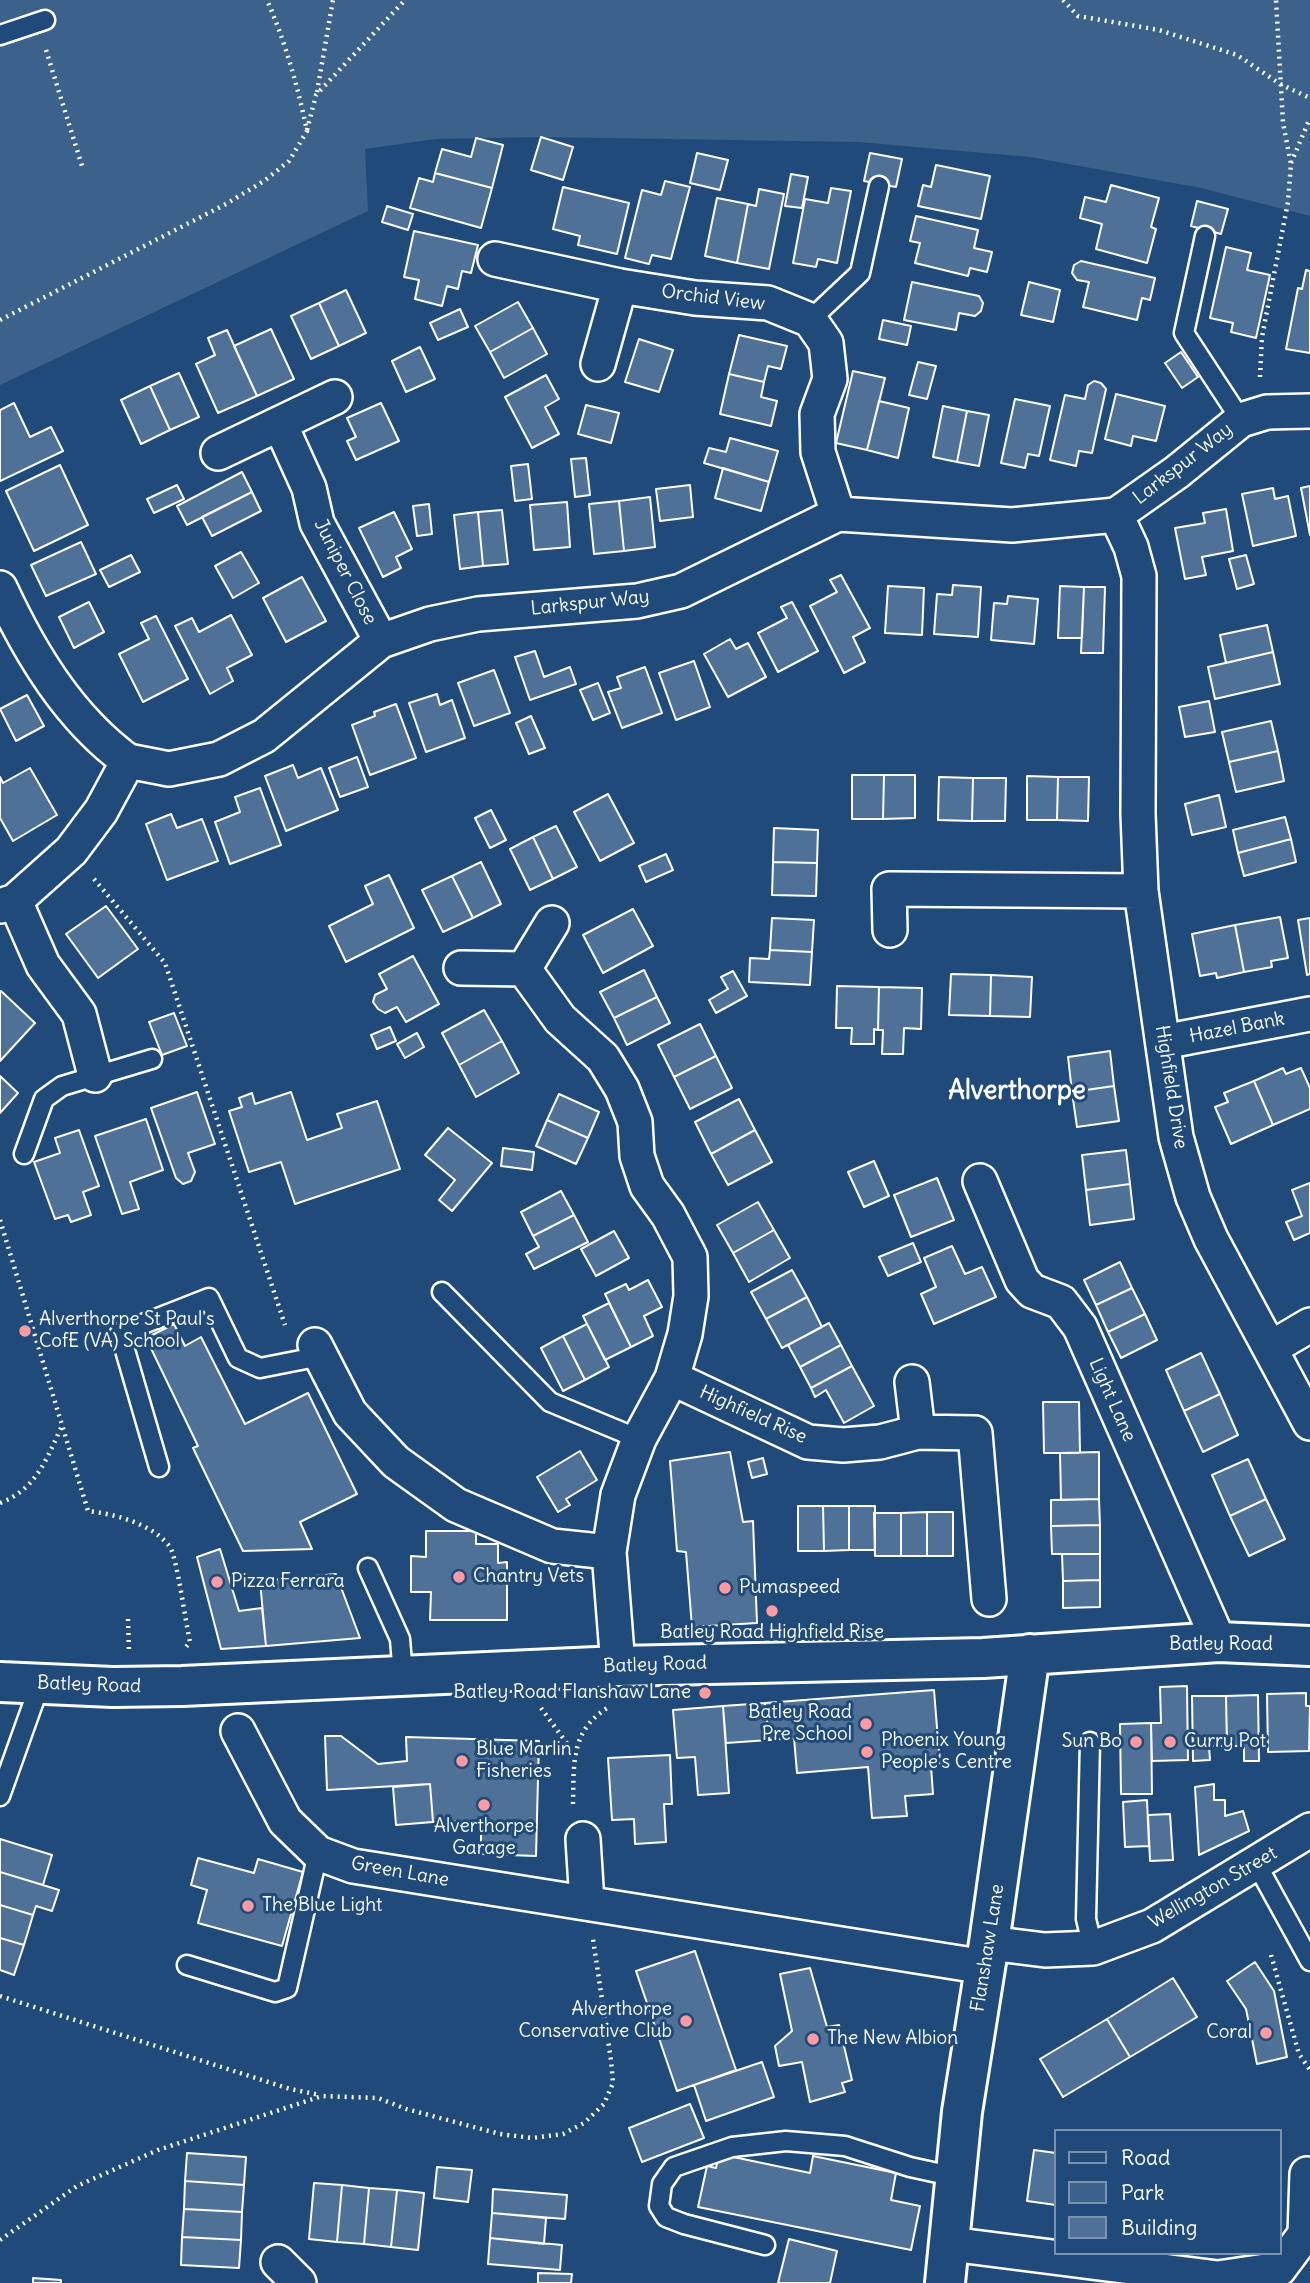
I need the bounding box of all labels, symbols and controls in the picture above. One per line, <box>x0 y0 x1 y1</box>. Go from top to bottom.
street label: Orchid View <box>660 280 766 316</box>
street label: Larkspur Way <box>1129 418 1237 510</box>
street label: Juniper Close <box>309 515 381 629</box>
street label: Larkspur Way <box>529 585 651 621</box>
street label: Hazel Bank <box>1188 1008 1286 1048</box>
street label: Highfield Drive <box>1150 1024 1192 1150</box>
district label: Alverthorpe <box>948 1076 1086 1108</box>
place label: Alverthorpe St Paul's CofE (VA) School <box>39 1309 215 1353</box>
marker: Alverthorpe St Paul's CofE (VA) School <box>17 1323 33 1339</box>
street label: Light Lane <box>1083 1355 1141 1445</box>
street label: Highfield Rise <box>696 1381 810 1449</box>
place label: Chantry Vets <box>473 1566 584 1588</box>
marker: Chantry Vets <box>451 1569 467 1585</box>
place label: Pizza Ferrara <box>231 1571 345 1593</box>
marker: Pizza Ferrara <box>209 1574 225 1590</box>
place label: Pumaspeed <box>739 1577 840 1599</box>
marker: Pumaspeed <box>717 1580 733 1596</box>
marker: Batley Road Highfield Rise <box>764 1603 780 1619</box>
place label: Batley Road Highfield Rise <box>660 1622 884 1644</box>
street label: Batley Road <box>1169 1634 1273 1656</box>
street label: Batley Road <box>603 1652 707 1678</box>
street label: Batley Road <box>37 1672 141 1698</box>
place label: Batley Road Flanshaw Lane <box>453 1682 691 1704</box>
marker: Batley Road Flanshaw Lane <box>697 1685 713 1701</box>
place label: Batley Road Pre School <box>748 1702 852 1746</box>
marker: Batley Road Pre School <box>858 1716 874 1732</box>
place label: Phoenix Young People's Centre <box>881 1730 1012 1774</box>
place label: Sun Bo <box>1062 1731 1122 1753</box>
place label: Curry Pot <box>1184 1731 1266 1753</box>
marker: Sun Bo <box>1128 1734 1144 1750</box>
marker: Curry Pot <box>1162 1734 1178 1750</box>
place label: Blue Marlin Fisheries <box>476 1739 572 1783</box>
marker: Phoenix Young People's Centre <box>859 1744 875 1760</box>
marker: Blue Marlin Fisheries <box>454 1753 470 1769</box>
marker: Alverthorpe Garage <box>476 1797 492 1813</box>
place label: Alverthorpe Garage <box>434 1816 534 1860</box>
street label: Wellington Street <box>1145 1842 1281 1934</box>
street label: Green Lane <box>349 1852 451 1892</box>
street label: Flanshaw Lane <box>967 1882 1009 2014</box>
place label: The Blue Light <box>262 1895 383 1917</box>
marker: The Blue Light <box>240 1898 256 1914</box>
place label: Alverthorpe Conservative Club <box>518 1999 672 2043</box>
marker: Alverthorpe Conservative Club <box>678 2013 694 2029</box>
place label: Coral <box>1206 2022 1252 2044</box>
marker: Coral <box>1258 2025 1274 2041</box>
place label: The New Albion <box>827 2028 958 2050</box>
marker: The New Albion <box>805 2031 821 2047</box>
legend <box>1054 2129 1282 2255</box>
text: Road <box>1121 2144 1170 2171</box>
text: Park <box>1121 2179 1164 2206</box>
text: Building <box>1121 2214 1197 2241</box>

